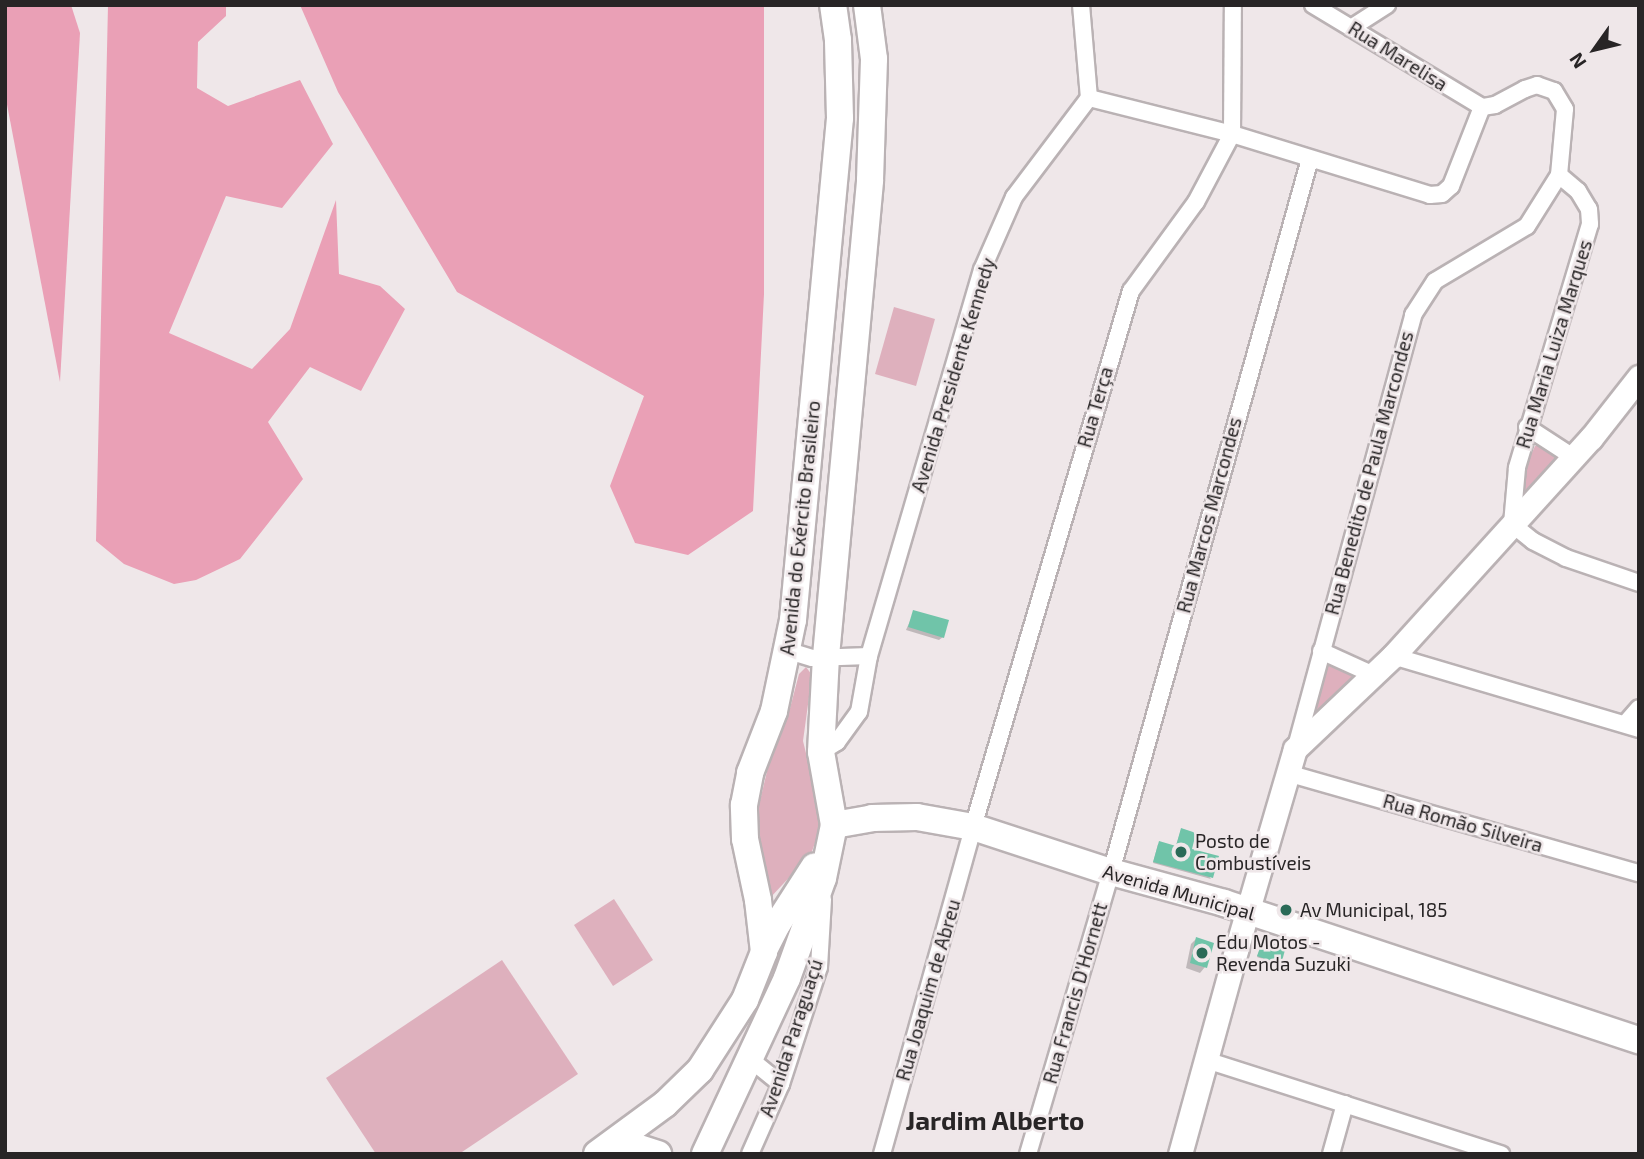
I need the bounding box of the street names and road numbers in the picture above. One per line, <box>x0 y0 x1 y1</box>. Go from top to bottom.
street label: Rua Marelisa <box>1344 17 1452 95</box>
street label: Rua Maria Luiza Marques <box>1511 237 1597 451</box>
street label: Avenida Presidente Kennedy <box>906 255 1000 495</box>
street label: Rua Benedito de Paula Marcondes <box>1320 329 1418 617</box>
street label: Rua Terça <box>1073 364 1117 450</box>
street label: Avenida do Exército Brasileiro <box>775 399 825 657</box>
street label: Rua Marcos Marcondes <box>1172 415 1246 615</box>
street label: Rua Romão Silveira <box>1380 789 1546 857</box>
street label: Avenida Municipal <box>1100 859 1258 925</box>
street label: Rua Joaquim de Abreu <box>891 896 965 1084</box>
street label: Rua Francis D'Hornett <box>1038 900 1112 1086</box>
street label: Avenida Paraguaçú <box>755 956 827 1120</box>

